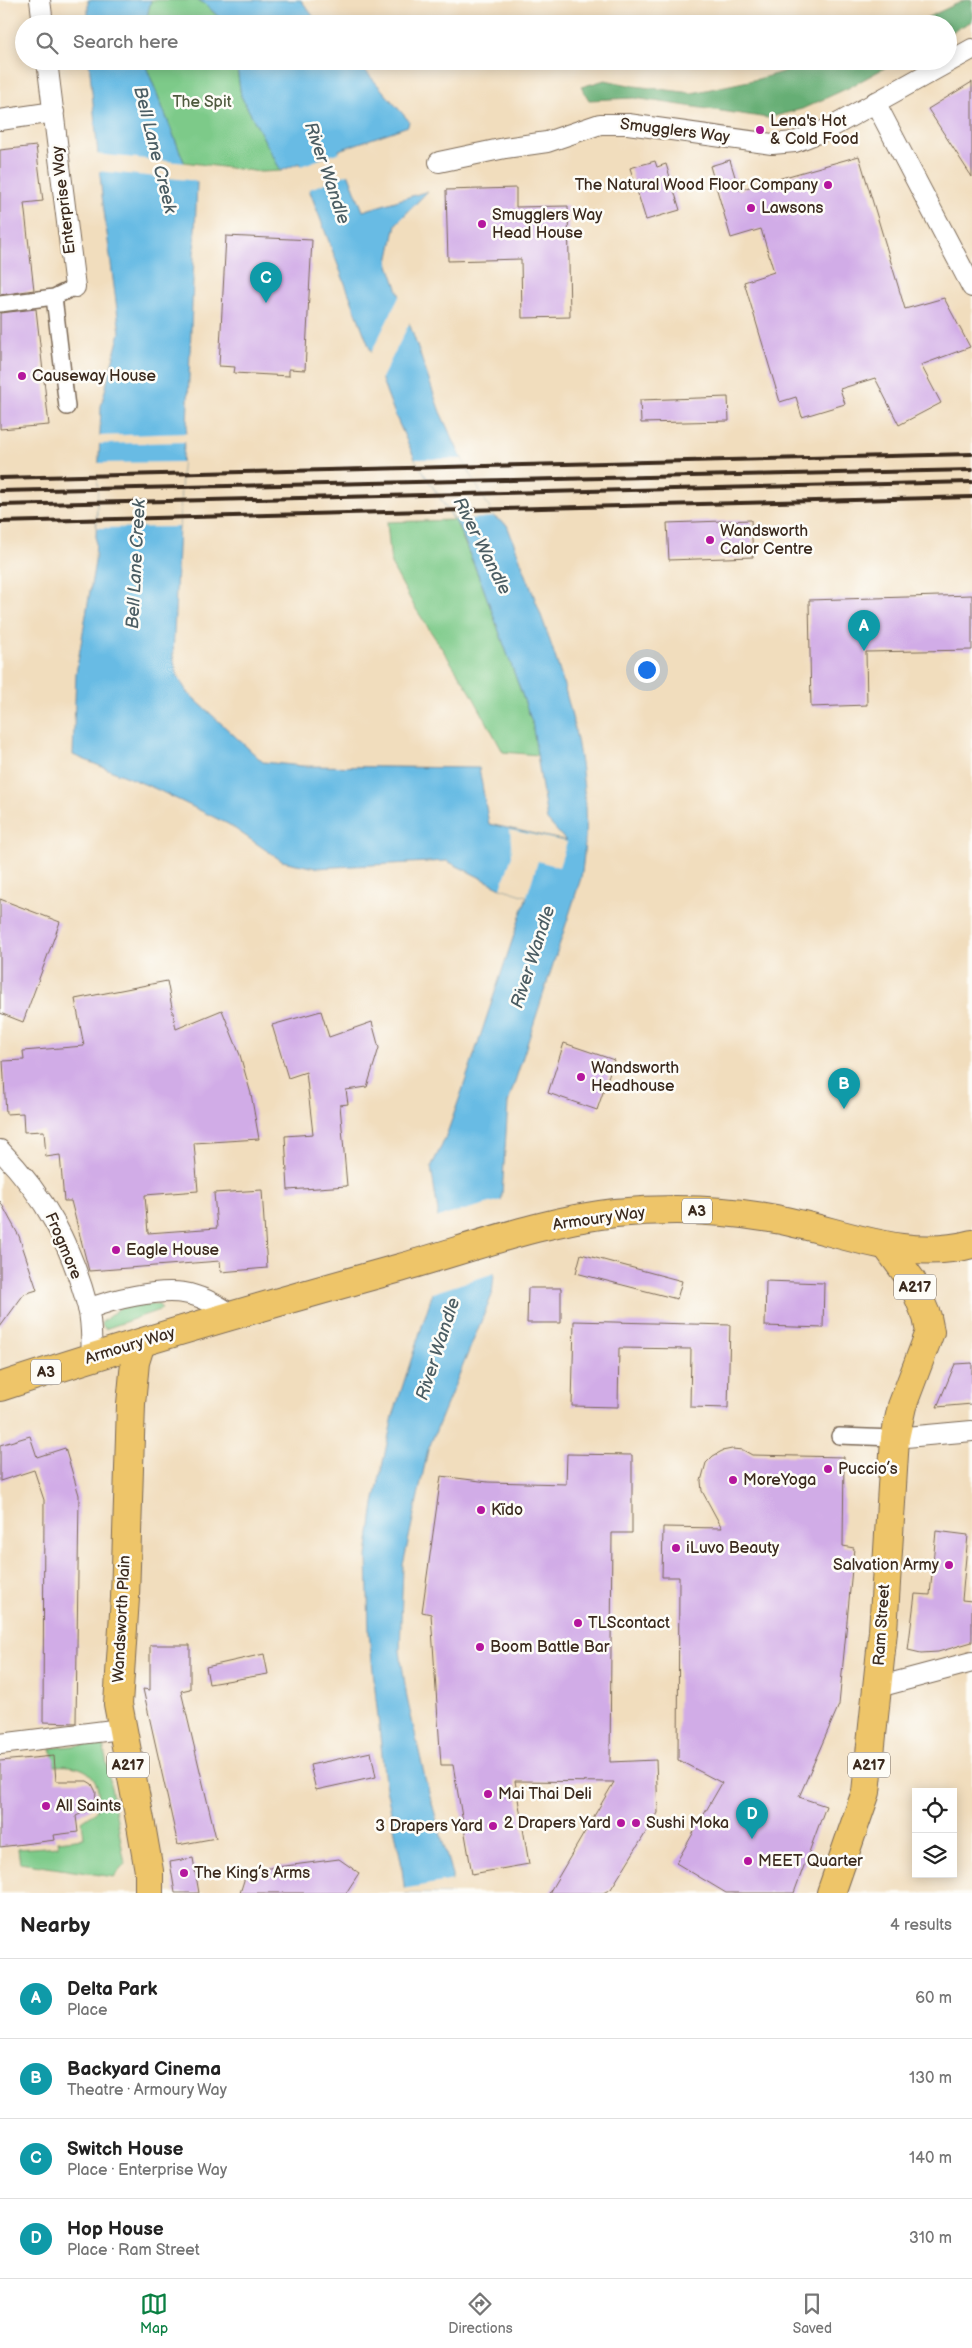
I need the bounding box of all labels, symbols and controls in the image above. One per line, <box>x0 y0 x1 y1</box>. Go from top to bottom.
search box <box>15 15 957 70</box>
icon: search <box>33 29 61 57</box>
text: Search here <box>73 31 178 54</box>
water label: Bell Lane Creek <box>129 84 181 217</box>
park label: The Spit <box>172 93 232 112</box>
place label: Lena's Hot & Cold Food <box>770 112 859 149</box>
street label: Smugglers Way <box>619 115 732 147</box>
water label: River Wandle <box>300 119 354 227</box>
marker: Lena's Hot & Cold Food <box>754 124 766 136</box>
street label: Enterprise Way <box>48 144 80 255</box>
place label: The Natural Wood Floor Company <box>575 176 819 195</box>
marker: The Natural Wood Floor Company <box>822 179 834 191</box>
place label: Lawsons <box>761 199 824 218</box>
marker: Lawsons <box>745 202 757 214</box>
place label: Smugglers Way Head House <box>492 206 603 243</box>
marker: Smugglers Way Head House <box>476 218 488 230</box>
pin: C <box>250 262 282 303</box>
place label: Causeway House <box>32 367 156 386</box>
marker: Causeway House <box>16 370 28 382</box>
water label: River Wandle <box>448 494 516 598</box>
water label: Bell Lane Creek <box>122 497 150 629</box>
place label: Wandsworth Calor Centre <box>720 522 813 559</box>
marker: Wandsworth Calor Centre <box>704 534 716 546</box>
pin: A <box>848 610 880 651</box>
your location <box>634 657 660 683</box>
water label: River Wandle <box>507 903 559 1011</box>
place label: Wandsworth Headhouse <box>591 1059 679 1096</box>
pin: B <box>828 1068 860 1109</box>
marker: Wandsworth Headhouse <box>575 1071 587 1083</box>
road number: A3 <box>682 1198 712 1224</box>
street label: Armoury Way <box>552 1203 647 1235</box>
street label: Frogmore <box>40 1210 86 1283</box>
place label: Eagle House <box>126 1241 220 1260</box>
marker: Eagle House <box>110 1244 122 1256</box>
road number: A217 <box>894 1274 936 1300</box>
water label: River Wandle <box>412 1295 464 1403</box>
street label: Armoury Way <box>83 1323 178 1369</box>
road number: A3 <box>31 1360 61 1384</box>
place label: Puccio’s <box>838 1460 898 1479</box>
marker: Puccio’s <box>822 1463 834 1475</box>
place label: MoreYoga <box>743 1471 816 1490</box>
marker: MoreYoga <box>727 1474 739 1486</box>
place label: Kïdo <box>491 1501 523 1520</box>
marker: Kïdo <box>475 1504 487 1516</box>
place label: iLuvo Beauty <box>686 1539 780 1558</box>
marker: iLuvo Beauty <box>670 1542 682 1554</box>
street label: Wandsworth Plain <box>109 1555 135 1683</box>
place label: Salvation Army <box>833 1556 940 1575</box>
marker: Salvation Army <box>943 1559 955 1571</box>
street label: Ram Street <box>870 1584 894 1666</box>
place label: TLScontact <box>588 1614 670 1633</box>
marker: TLScontact <box>572 1617 584 1629</box>
place label: Boom Battle Bar <box>490 1638 610 1657</box>
marker: Boom Battle Bar <box>474 1641 486 1653</box>
road number: A217 <box>107 1752 149 1778</box>
road number: A217 <box>848 1752 890 1778</box>
place label: Mai Thai Deli <box>498 1785 592 1804</box>
marker: Mai Thai Deli <box>482 1788 494 1800</box>
map controls <box>912 1788 957 1878</box>
button: locate <box>912 1788 957 1833</box>
place label: All Saints <box>56 1797 121 1816</box>
pin: D <box>736 1798 768 1839</box>
marker: All Saints <box>40 1800 52 1812</box>
place label: 2 Drapers Yard <box>504 1814 611 1833</box>
place label: Sushi Moka <box>646 1814 729 1833</box>
place label: 3 Drapers Yard <box>375 1817 483 1836</box>
marker: 2 Drapers Yard <box>615 1817 627 1829</box>
marker: Sushi Moka <box>630 1817 642 1829</box>
marker: 3 Drapers Yard <box>487 1820 499 1832</box>
button: layers <box>912 1833 957 1878</box>
place label: MEET Quarter <box>758 1852 863 1871</box>
marker: MEET Quarter <box>742 1855 754 1867</box>
place label: The King’s Arms <box>194 1864 310 1883</box>
marker: The King’s Arms <box>178 1867 190 1879</box>
text: Nearby <box>20 1913 90 1938</box>
text: 4 results <box>890 1916 952 1935</box>
text: Delta Park <box>67 1978 158 2001</box>
text: A <box>31 1989 41 2008</box>
text: 60 m <box>915 1989 952 2008</box>
text: Place <box>67 2001 108 2020</box>
text: Backyard Cinema <box>67 2058 221 2081</box>
text: B <box>30 2069 42 2088</box>
text: 130 m <box>909 2069 952 2088</box>
text: Theatre · Armoury Way <box>67 2081 227 2100</box>
text: Switch House <box>67 2138 183 2161</box>
text: C <box>30 2149 42 2168</box>
text: 140 m <box>909 2149 952 2168</box>
text: Place · Enterprise Way <box>67 2161 227 2180</box>
text: Hop House <box>67 2218 164 2241</box>
text: D <box>30 2229 42 2248</box>
text: 310 m <box>909 2229 952 2248</box>
text: Place · Ram Street <box>67 2241 200 2260</box>
tab: Map <box>140 2290 168 2337</box>
tab: Directions <box>448 2290 513 2337</box>
tab: Saved <box>793 2290 832 2337</box>

